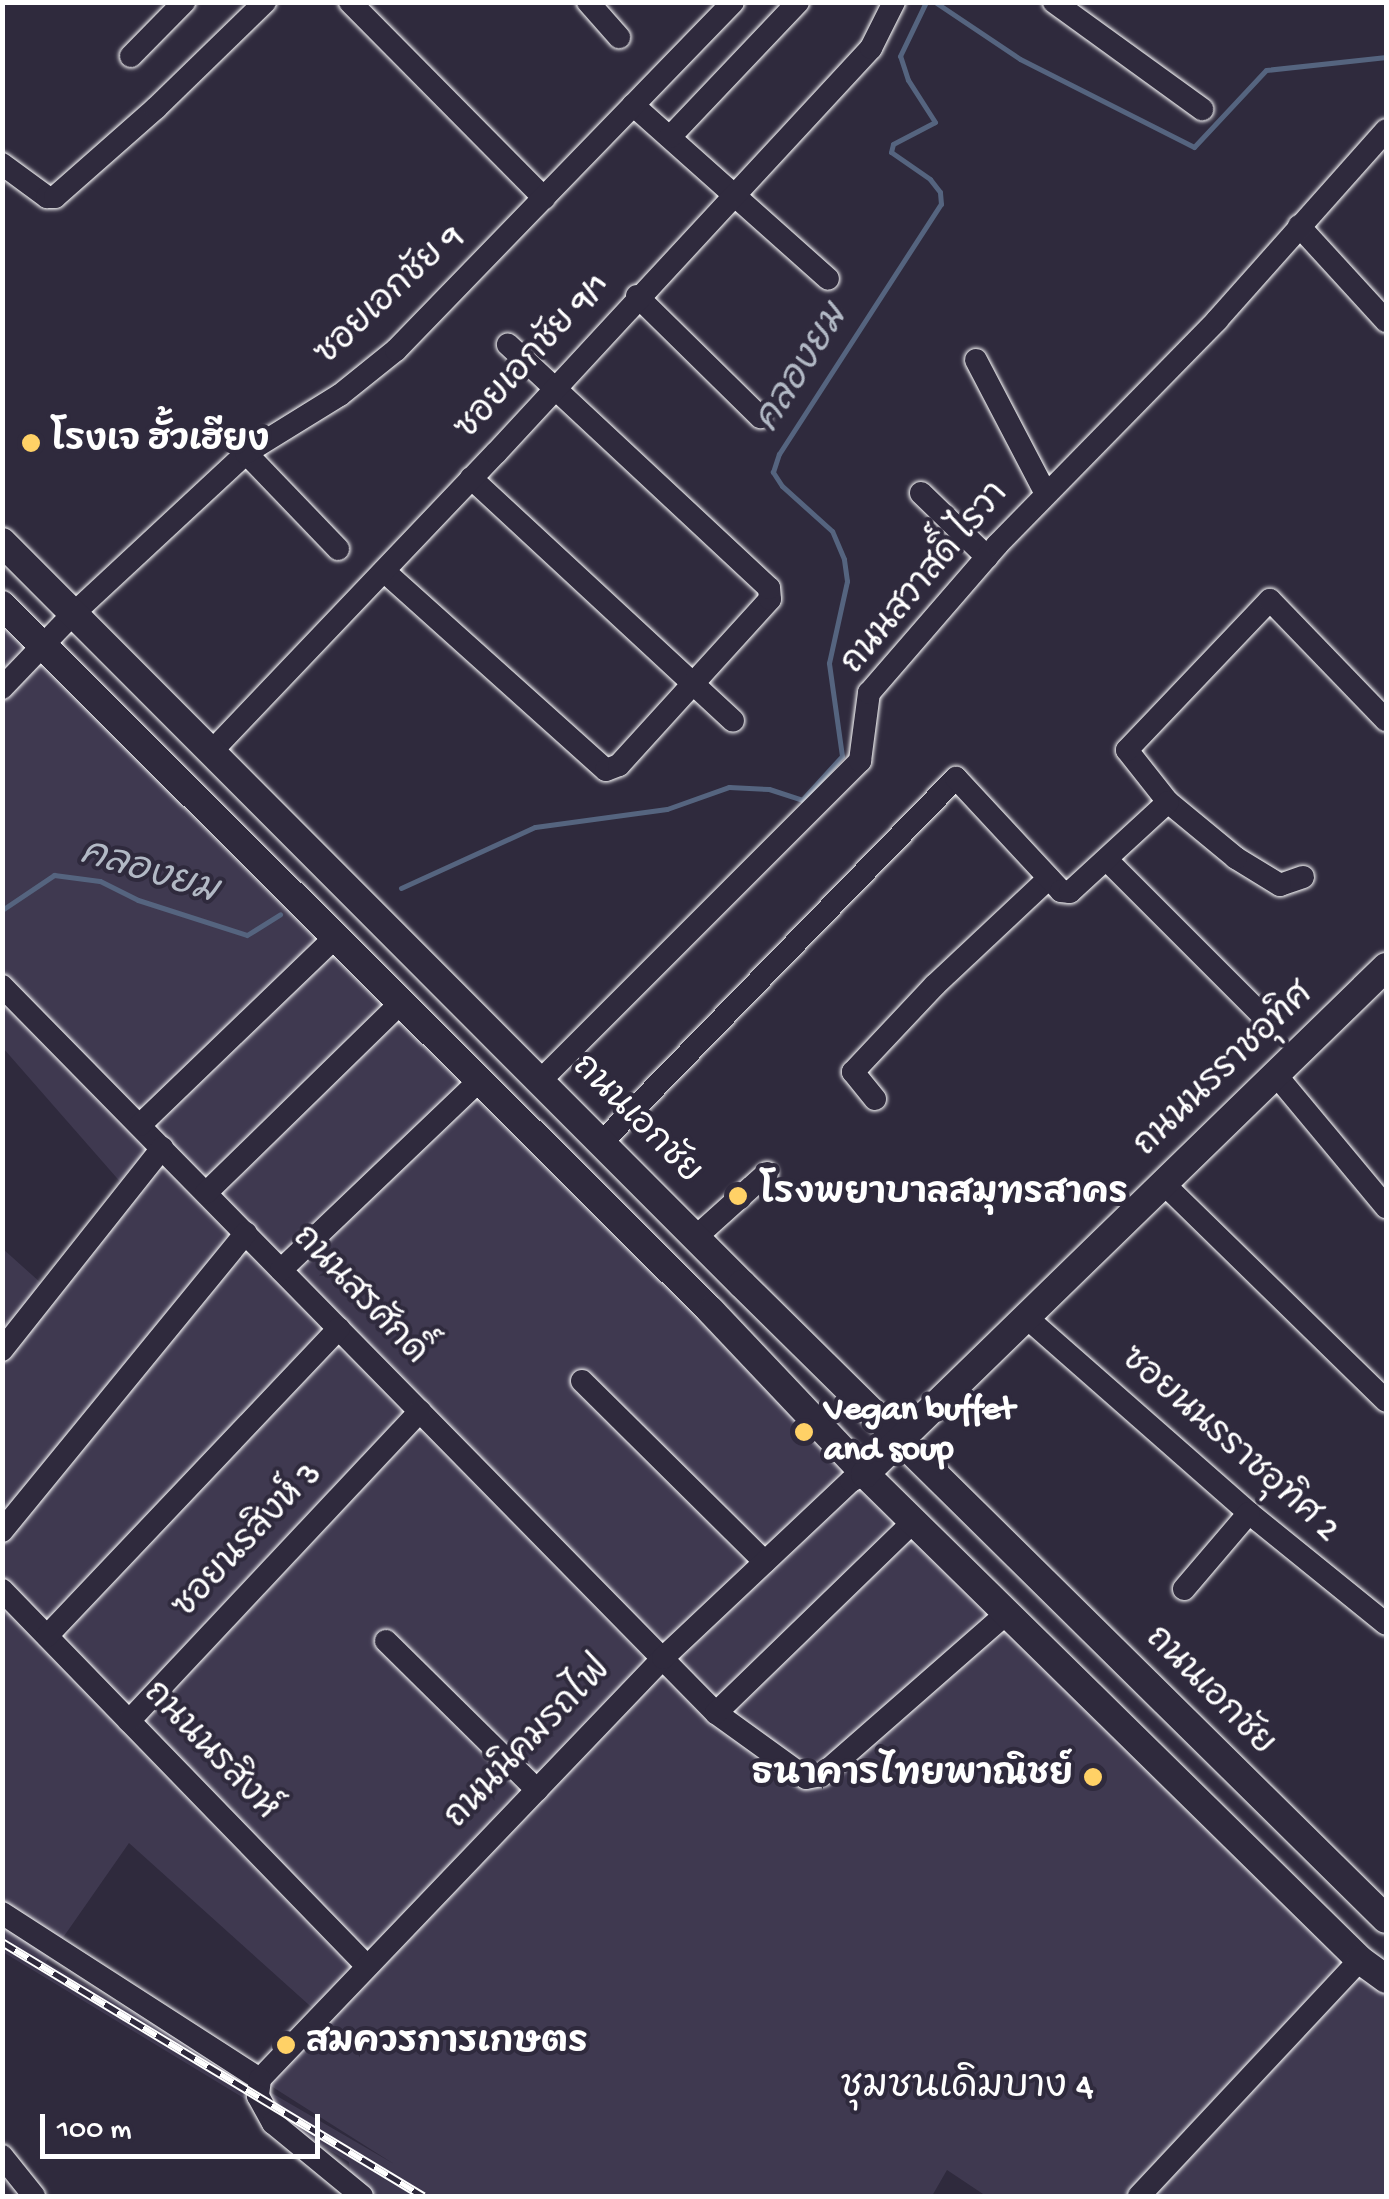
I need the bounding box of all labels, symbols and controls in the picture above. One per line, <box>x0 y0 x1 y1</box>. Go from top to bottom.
street label: ซอยเอกชัย 9 <box>308 218 474 376</box>
street label: ซอยเอกชัย 9/1 <box>448 266 620 450</box>
water label: คลองยม <box>747 298 861 442</box>
place label: โรงเจ ฮั้วเฮียง <box>51 422 269 464</box>
marker: โรงเจ ฮั้วเฮียง <box>20 432 42 454</box>
street label: ถนนสวาสดิ์ ไรวา <box>835 475 1019 685</box>
water label: คลองยม <box>74 833 222 917</box>
street label: ถนนนรราชอุทิศ <box>1127 976 1323 1168</box>
street label: ถนนเอกชัย <box>561 1047 709 1195</box>
place label: โรงพยาบาลสมุทรสาคร <box>760 1175 1128 1217</box>
marker: โรงพยาบาลสมุทรสาคร <box>725 1183 751 1209</box>
street label: ถนนสรศักดิ์ <box>281 1219 435 1375</box>
street label: ซอยนนรราชอุทิศ 2 <box>1110 1339 1346 1553</box>
place label: Vegan buffet and soup <box>824 1391 1014 1473</box>
marker: Vegan buffet and soup <box>793 1421 815 1443</box>
street label: ซอยนรสิงห์ 3 <box>166 1455 332 1629</box>
street label: ถนนเอกชัย <box>1134 1619 1282 1767</box>
street label: ถนนนิคมรถไฟ <box>438 1651 622 1839</box>
street label: ถนนนรสิงห์ <box>132 1674 286 1832</box>
place label: ธนาคารไทยพาณิชย์ <box>751 1756 1073 1798</box>
marker: ธนาคารไทยพาณิชย์ <box>1082 1766 1104 1788</box>
place label: สมควรการเกษตร <box>306 2024 588 2066</box>
marker: สมควรการเกษตร <box>275 2034 297 2056</box>
district label: ชุมชนเดิมบาง 4 <box>840 2067 1094 2113</box>
scale bar <box>45 2094 325 2156</box>
text: 100 m <box>57 2114 132 2149</box>

